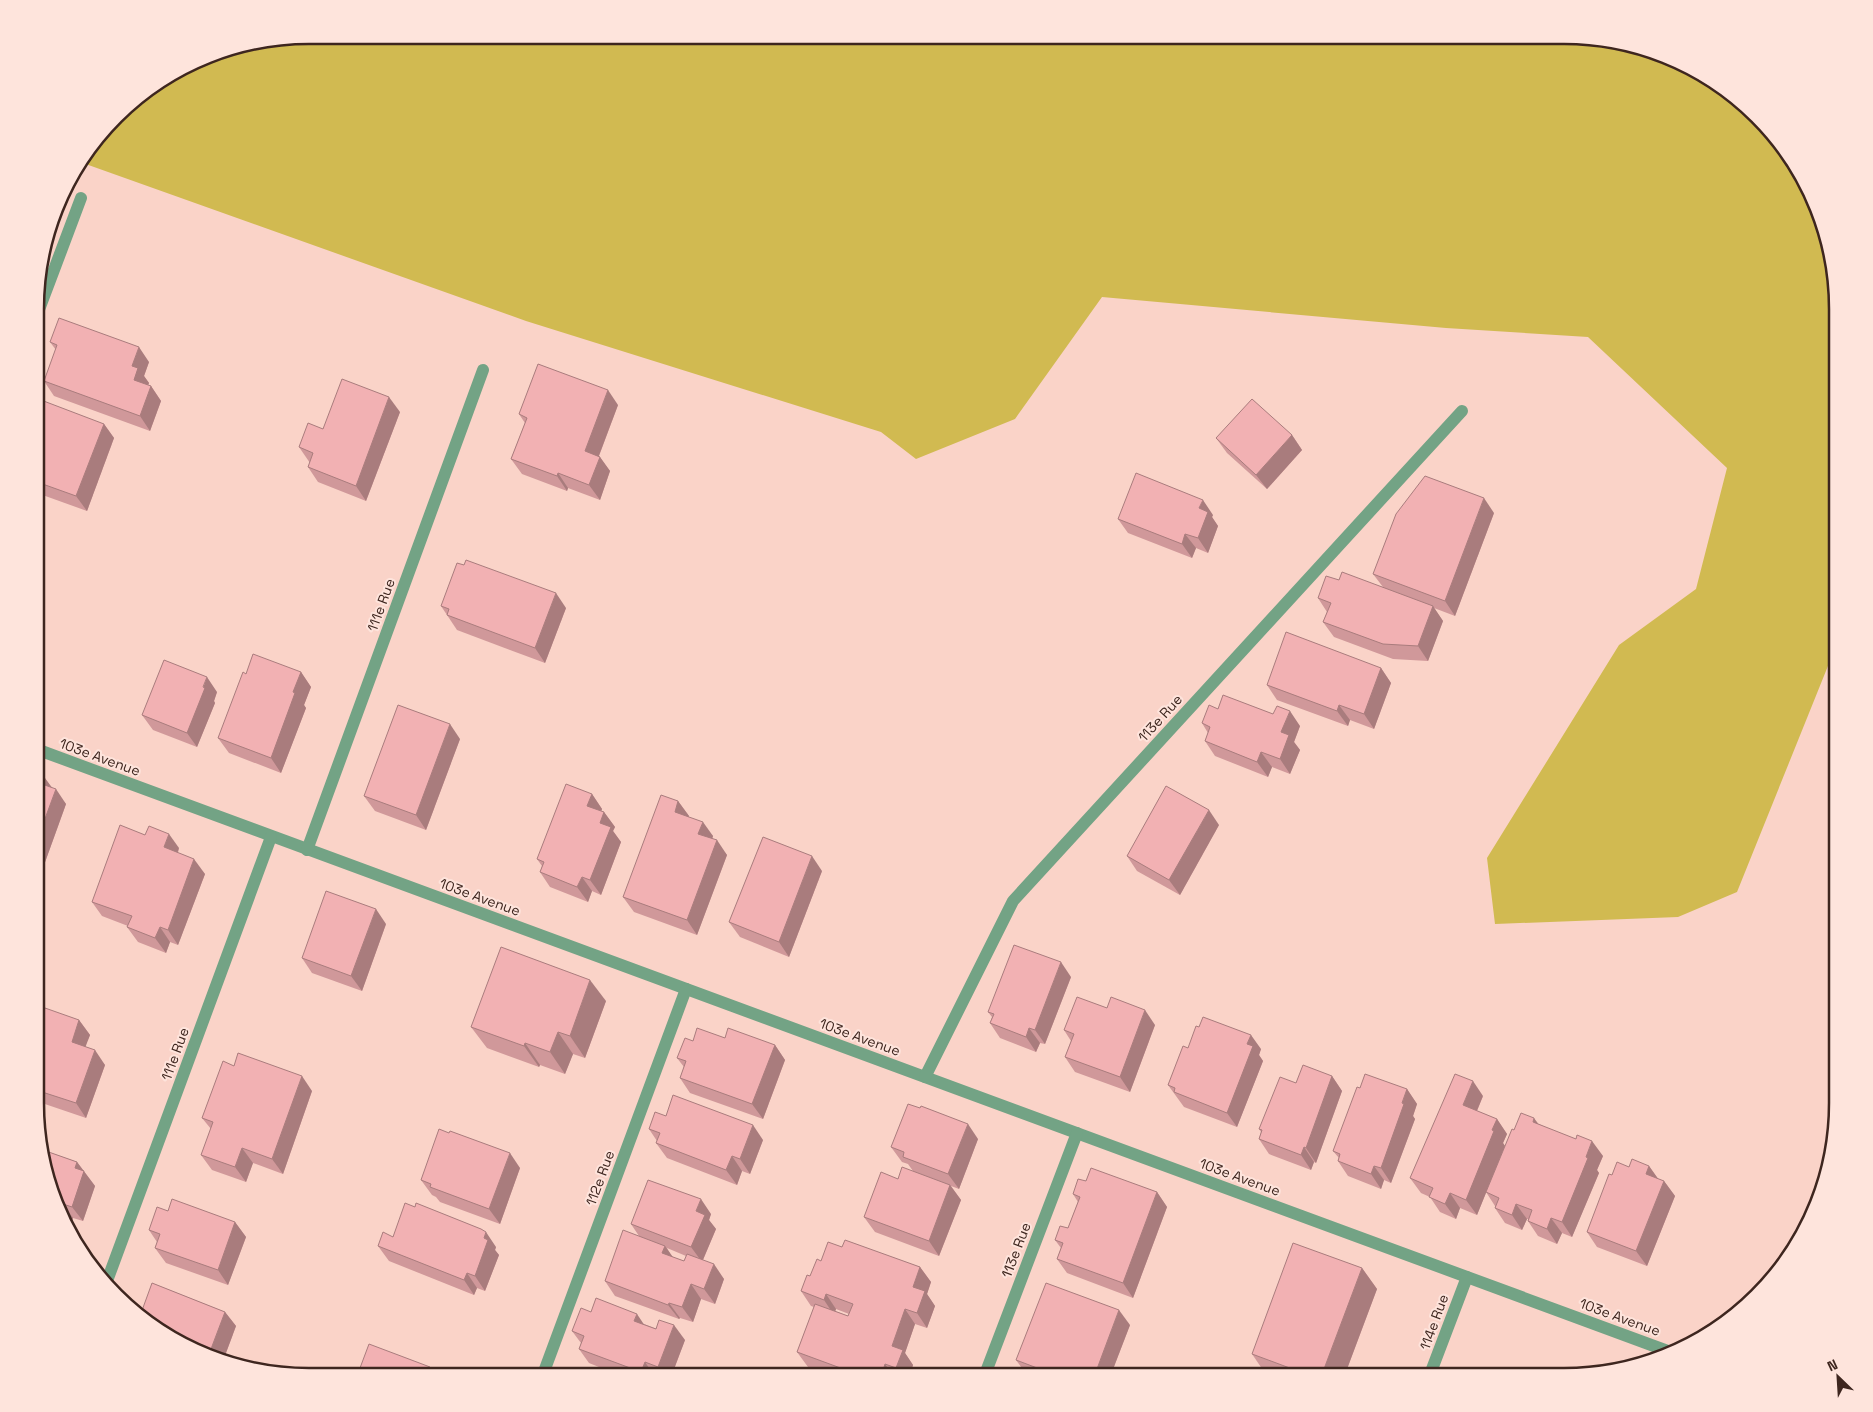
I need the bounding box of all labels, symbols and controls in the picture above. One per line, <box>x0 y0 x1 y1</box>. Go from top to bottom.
street label: 111e Rue <box>363 576 399 634</box>
street label: 113e Rue <box>1134 691 1186 745</box>
street label: 103e Avenue <box>57 734 143 780</box>
street label: 103e Avenue <box>437 874 523 920</box>
street label: 103e Avenue <box>817 1014 903 1060</box>
street label: 111e Rue <box>157 1025 193 1083</box>
street label: 112e Rue <box>582 1148 618 1208</box>
street label: 103e Avenue <box>1197 1154 1283 1200</box>
street label: 113e Rue <box>997 1220 1035 1280</box>
street label: 114e Rue <box>1416 1292 1452 1352</box>
street label: 103e Avenue <box>1577 1294 1663 1340</box>
north arrow <box>1813 1352 1863 1402</box>
text: N <box>1824 1355 1841 1375</box>

